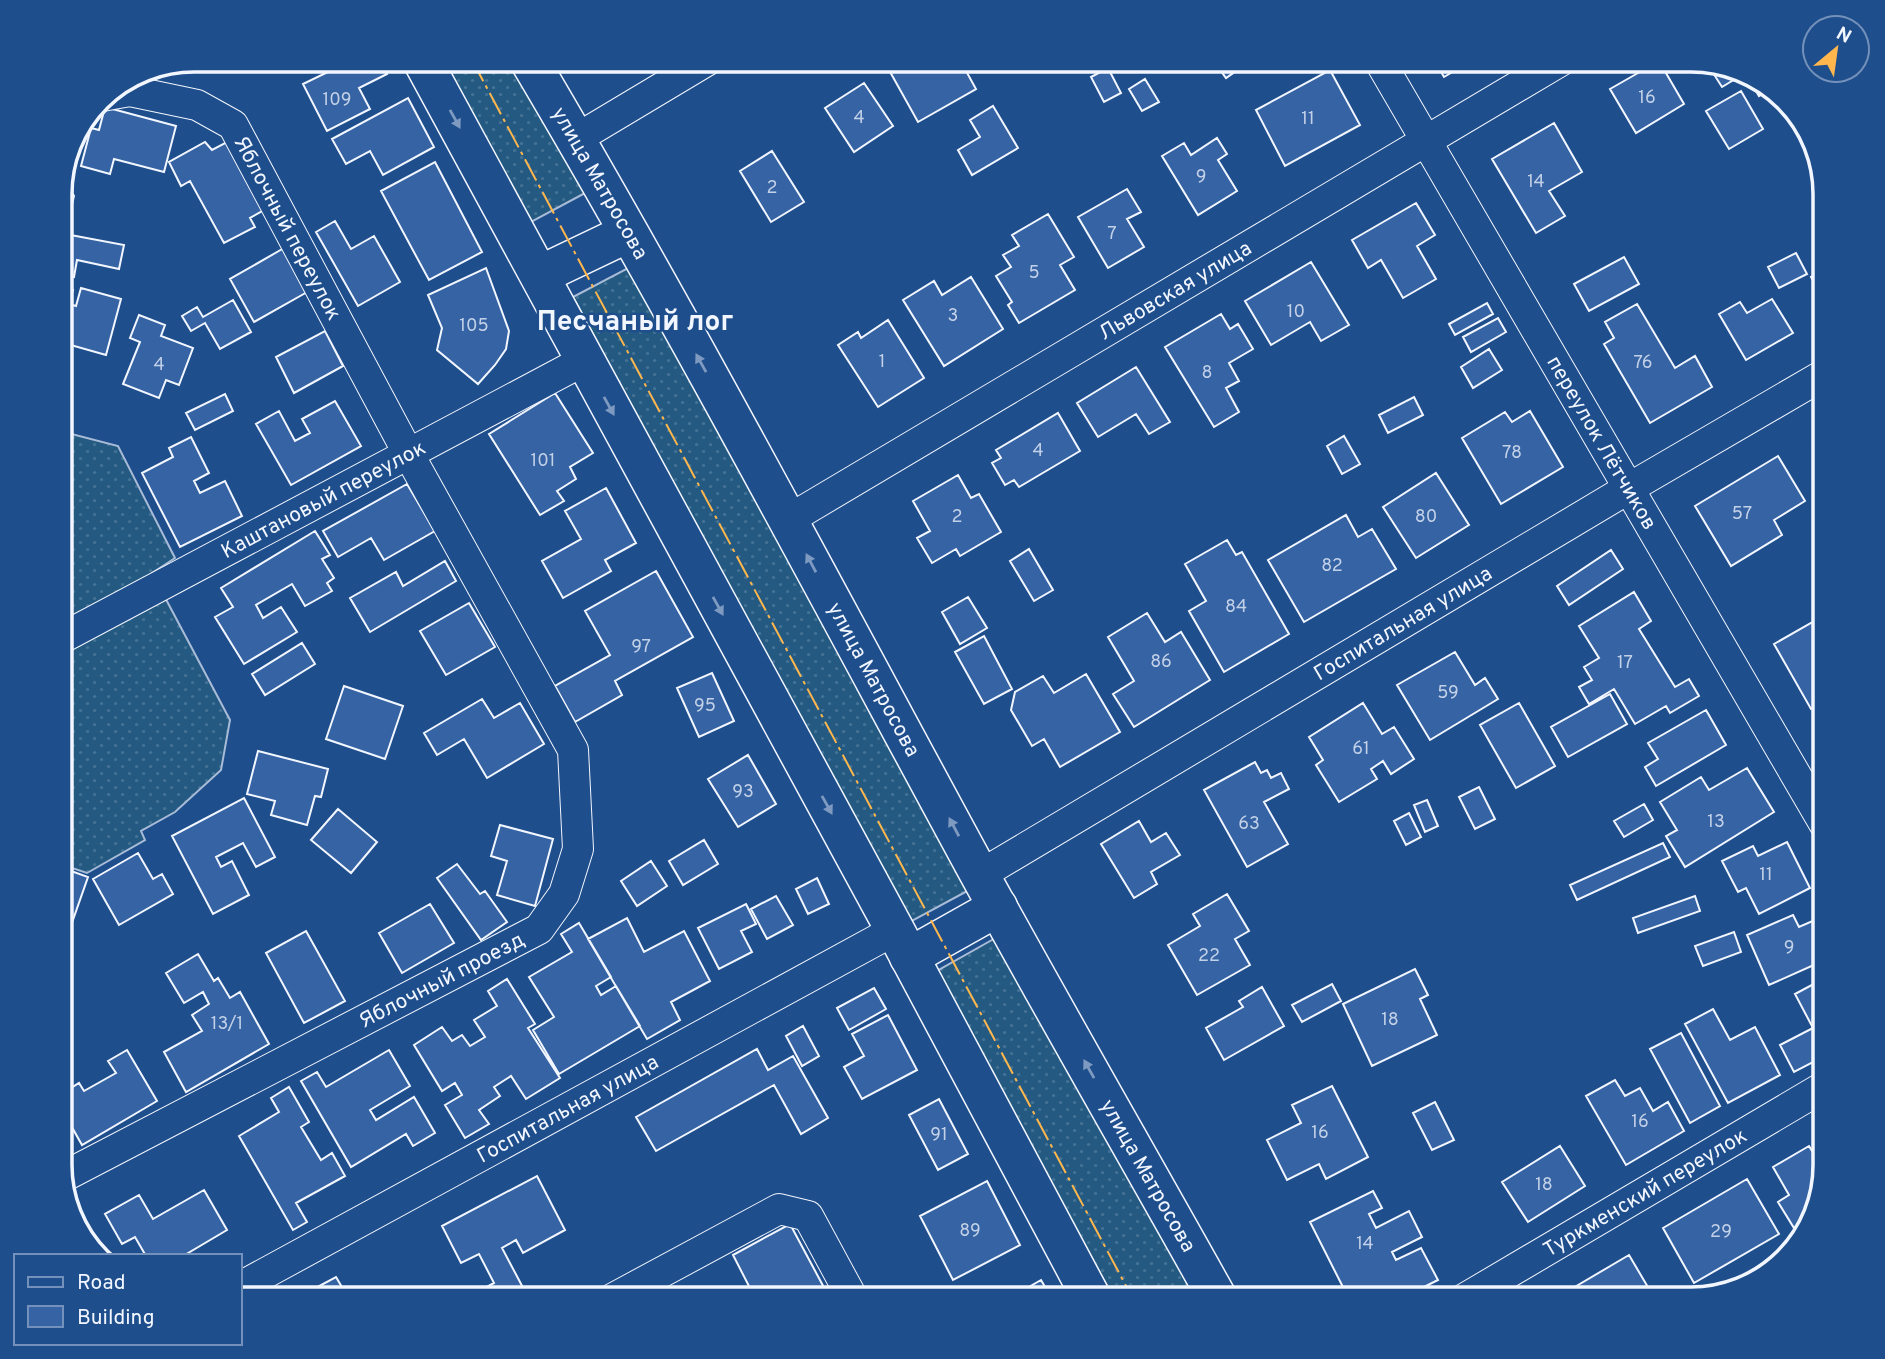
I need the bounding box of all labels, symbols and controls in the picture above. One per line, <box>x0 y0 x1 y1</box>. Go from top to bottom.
north arrow <box>1801 14 1871 84</box>
text: N <box>1831 22 1855 50</box>
house number: 16 <box>1638 87 1656 110</box>
house number: 109 <box>322 89 352 112</box>
street label: улица Матросова <box>545 102 653 265</box>
house number: 4 <box>853 107 865 130</box>
house number: 11 <box>1301 108 1315 131</box>
one-way arrow <box>449 110 461 129</box>
street label: Яблочный переулок <box>227 132 347 325</box>
house number: 9 <box>1196 166 1206 189</box>
house number: 14 <box>1527 171 1545 194</box>
house number: 2 <box>766 177 778 200</box>
house number: 7 <box>1107 223 1117 246</box>
street label: Львовская улица <box>1094 235 1257 347</box>
house number: 5 <box>1028 262 1040 285</box>
house number: 10 <box>1287 301 1305 324</box>
district label: Песчаный лог <box>537 305 733 341</box>
house number: 3 <box>948 305 958 328</box>
house number: 105 <box>459 315 489 338</box>
house number: 1 <box>879 351 885 374</box>
street label: переулок Лётчиков <box>1539 351 1662 535</box>
house number: 76 <box>1633 352 1653 375</box>
house number: 4 <box>153 354 165 377</box>
one-way arrow <box>695 354 707 373</box>
house number: 8 <box>1202 362 1213 385</box>
one-way arrow <box>604 396 615 416</box>
street label: Каштановый переулок <box>217 435 431 566</box>
house number: 4 <box>1032 440 1044 463</box>
house number: 78 <box>1502 442 1522 465</box>
house number: 101 <box>531 450 555 473</box>
house number: 57 <box>1732 503 1752 526</box>
house number: 2 <box>951 506 963 529</box>
house number: 80 <box>1415 506 1437 529</box>
one-way arrow <box>805 553 817 572</box>
house number: 82 <box>1321 555 1343 578</box>
street label: Госпитальная улица <box>1309 561 1498 688</box>
one-way arrow <box>712 596 724 615</box>
house number: 84 <box>1225 596 1247 619</box>
street label: улица Матросова <box>820 598 925 762</box>
house number: 97 <box>631 636 651 659</box>
house number: 86 <box>1150 651 1172 674</box>
house number: 17 <box>1617 652 1633 675</box>
house number: 59 <box>1437 682 1459 705</box>
house number: 95 <box>694 695 716 718</box>
house number: 61 <box>1352 738 1370 761</box>
house number: 93 <box>732 781 754 804</box>
one-way arrow <box>821 796 833 815</box>
house number: 13 <box>1707 811 1725 834</box>
house number: 63 <box>1238 813 1260 836</box>
one-way arrow <box>948 818 960 837</box>
house number: 11 <box>1759 864 1773 887</box>
street label: Яблочный проезд <box>355 927 530 1035</box>
house number: 9 <box>1784 937 1794 960</box>
house number: 22 <box>1198 945 1220 968</box>
house number: 18 <box>1381 1009 1399 1032</box>
house number: 13/1 <box>211 1013 243 1036</box>
street label: Госпитальная улица <box>473 1049 664 1170</box>
one-way arrow <box>1083 1059 1095 1079</box>
street label: улица Матросова <box>1093 1095 1201 1258</box>
house number: 16 <box>1631 1111 1649 1134</box>
house number: 16 <box>1311 1122 1329 1145</box>
street label: Туркменский переулок <box>1539 1123 1752 1264</box>
house number: 91 <box>930 1124 948 1147</box>
house number: 18 <box>1535 1174 1553 1197</box>
house number: 89 <box>959 1220 981 1243</box>
house number: 29 <box>1710 1221 1732 1244</box>
house number: 14 <box>1356 1233 1374 1256</box>
legend <box>14 1254 242 1345</box>
text: Road <box>77 1270 126 1297</box>
text: Building <box>77 1305 155 1332</box>

